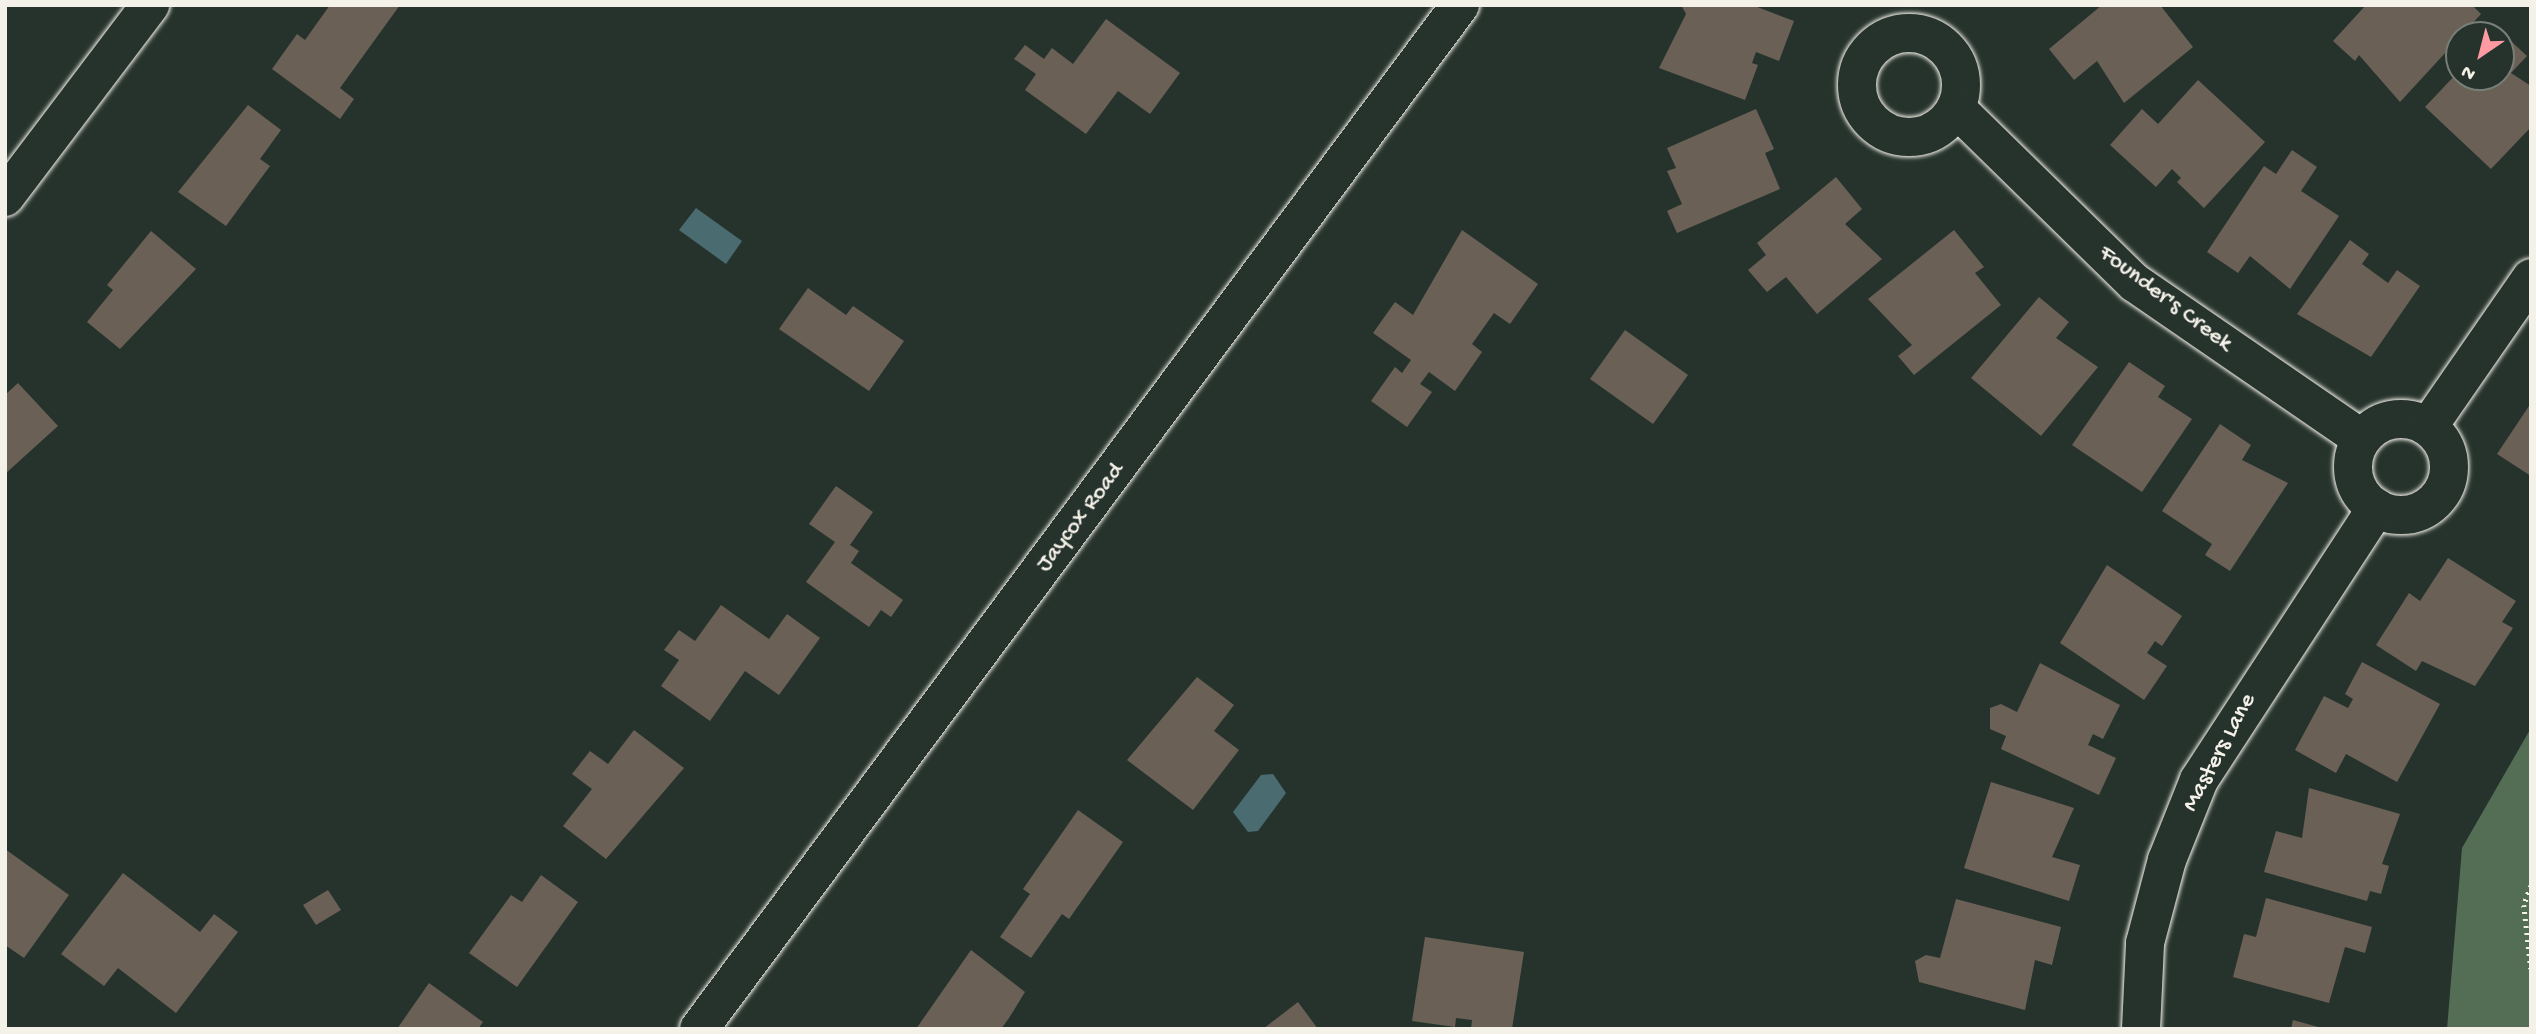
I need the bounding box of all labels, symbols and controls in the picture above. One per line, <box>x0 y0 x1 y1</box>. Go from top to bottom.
north arrow <box>2445 21 2515 91</box>
text: N <box>2457 59 2480 85</box>
street label: Founder's Creek <box>2092 239 2238 359</box>
street label: Jaycox Road <box>1031 458 1131 578</box>
street label: Masters Lane <box>2177 689 2263 817</box>

